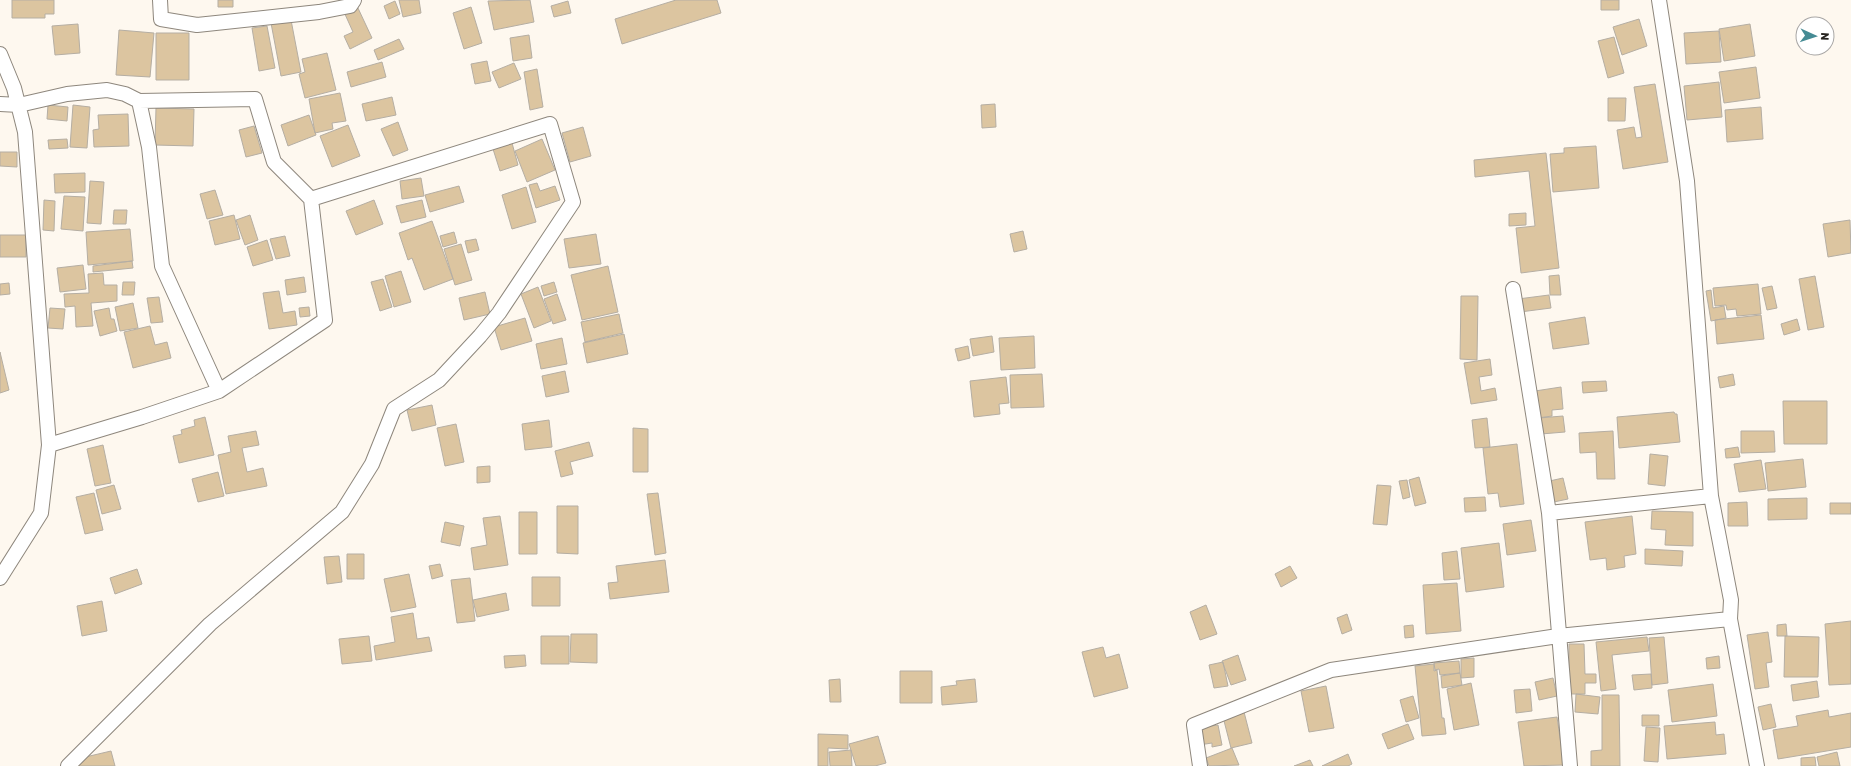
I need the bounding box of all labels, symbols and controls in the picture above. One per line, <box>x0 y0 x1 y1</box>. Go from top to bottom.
north arrow <box>1795 16 1835 56</box>
text: N <box>1818 32 1831 41</box>

